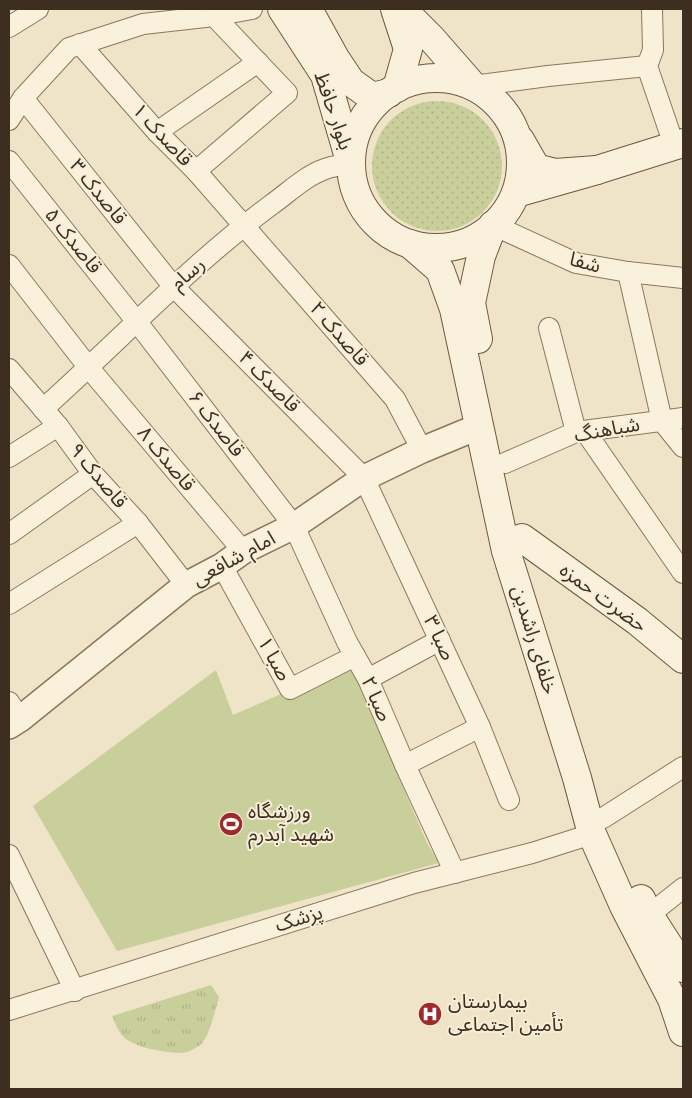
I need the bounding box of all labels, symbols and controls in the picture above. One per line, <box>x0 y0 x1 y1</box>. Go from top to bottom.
street label: بلوار حافظ <box>306 68 360 154</box>
street label: قاصدک ۱ <box>125 96 199 174</box>
street label: قاصدک ۳ <box>62 152 134 232</box>
street label: قاصدک ۵ <box>37 201 109 281</box>
street label: شفا <box>566 244 604 282</box>
street label: رسام <box>164 250 212 298</box>
street label: قاصدک ۲ <box>302 295 376 373</box>
street label: قاصدک ۴ <box>231 344 307 420</box>
street label: قاصدک ۶ <box>180 384 252 464</box>
street label: شباهنگ <box>572 409 642 451</box>
street label: قاصدک ۸ <box>130 420 202 498</box>
street label: قاصدک ۹ <box>62 437 134 515</box>
street label: امام شافعی <box>187 524 281 594</box>
street label: حضرت حمزه <box>553 556 653 640</box>
street label: خلفای راشدین <box>503 582 565 698</box>
street label: صبا ۳ <box>415 610 463 666</box>
street label: صبا ۱ <box>249 631 299 687</box>
street label: صبا ۲ <box>353 671 399 727</box>
place label: ورزشگاه شهید آبدرم <box>248 797 334 850</box>
sports icon: ورزشگاه شهید آبدرم <box>218 811 244 837</box>
street label: پزشک <box>271 898 327 940</box>
place label: بیمارستان تأمین اجتماعی <box>448 987 564 1040</box>
hospital icon: بیمارستان تأمین اجتماعی <box>417 1001 443 1027</box>

